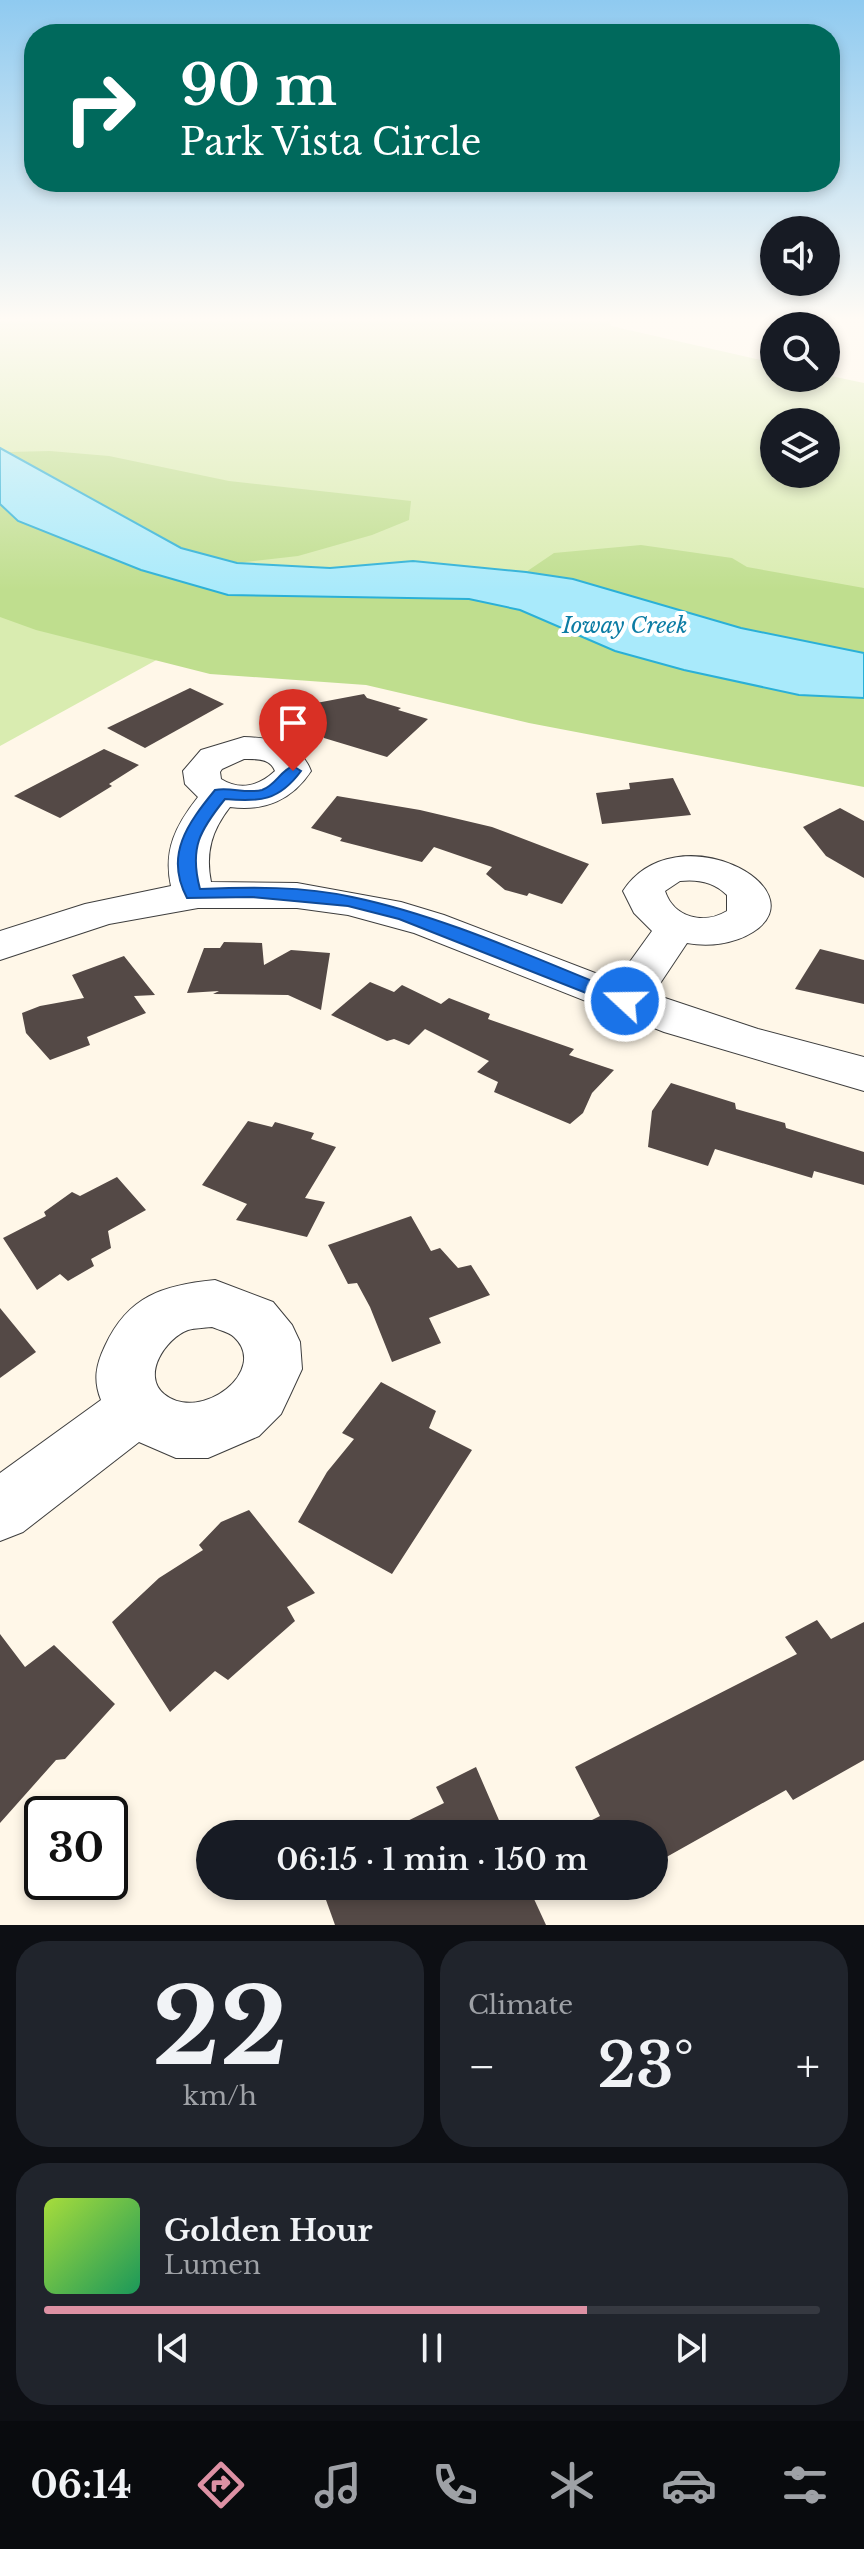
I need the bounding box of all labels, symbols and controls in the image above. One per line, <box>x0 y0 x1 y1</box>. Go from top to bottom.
text: 90 m <box>180 51 337 120</box>
icon: right <box>48 56 152 160</box>
text: Park Vista Circle <box>180 120 482 165</box>
map controls <box>760 216 840 488</box>
button: sound <box>760 216 840 296</box>
button: search <box>760 312 840 392</box>
button: layers <box>760 408 840 488</box>
water label: Ioway Creek <box>561 612 688 639</box>
pin <box>259 689 327 771</box>
icon: arrive <box>271 701 315 745</box>
position arrow <box>583 959 667 1043</box>
speed limit sign: 30 <box>24 1796 128 1900</box>
text: 06:15 · 1 min · 150 m <box>276 1841 588 1878</box>
text: 22 <box>152 1963 288 2092</box>
text: Climate <box>468 1989 573 2021</box>
text: 23° <box>598 2029 694 2103</box>
text: − <box>468 2039 496 2094</box>
text: + <box>796 2039 820 2094</box>
text: km/h <box>183 2080 257 2112</box>
text: Golden Hour <box>164 2212 373 2249</box>
text: Lumen <box>164 2249 261 2281</box>
icon: previous <box>151 2326 195 2370</box>
icon: pause <box>410 2326 454 2370</box>
icon: next <box>669 2326 713 2370</box>
icon: directions <box>193 2457 249 2513</box>
icon: music <box>310 2457 366 2513</box>
icon: phone <box>427 2457 483 2513</box>
icon: climate <box>544 2457 600 2513</box>
icon: car <box>661 2457 717 2513</box>
icon: filters <box>777 2457 833 2513</box>
text: 06:14 <box>30 2463 132 2508</box>

